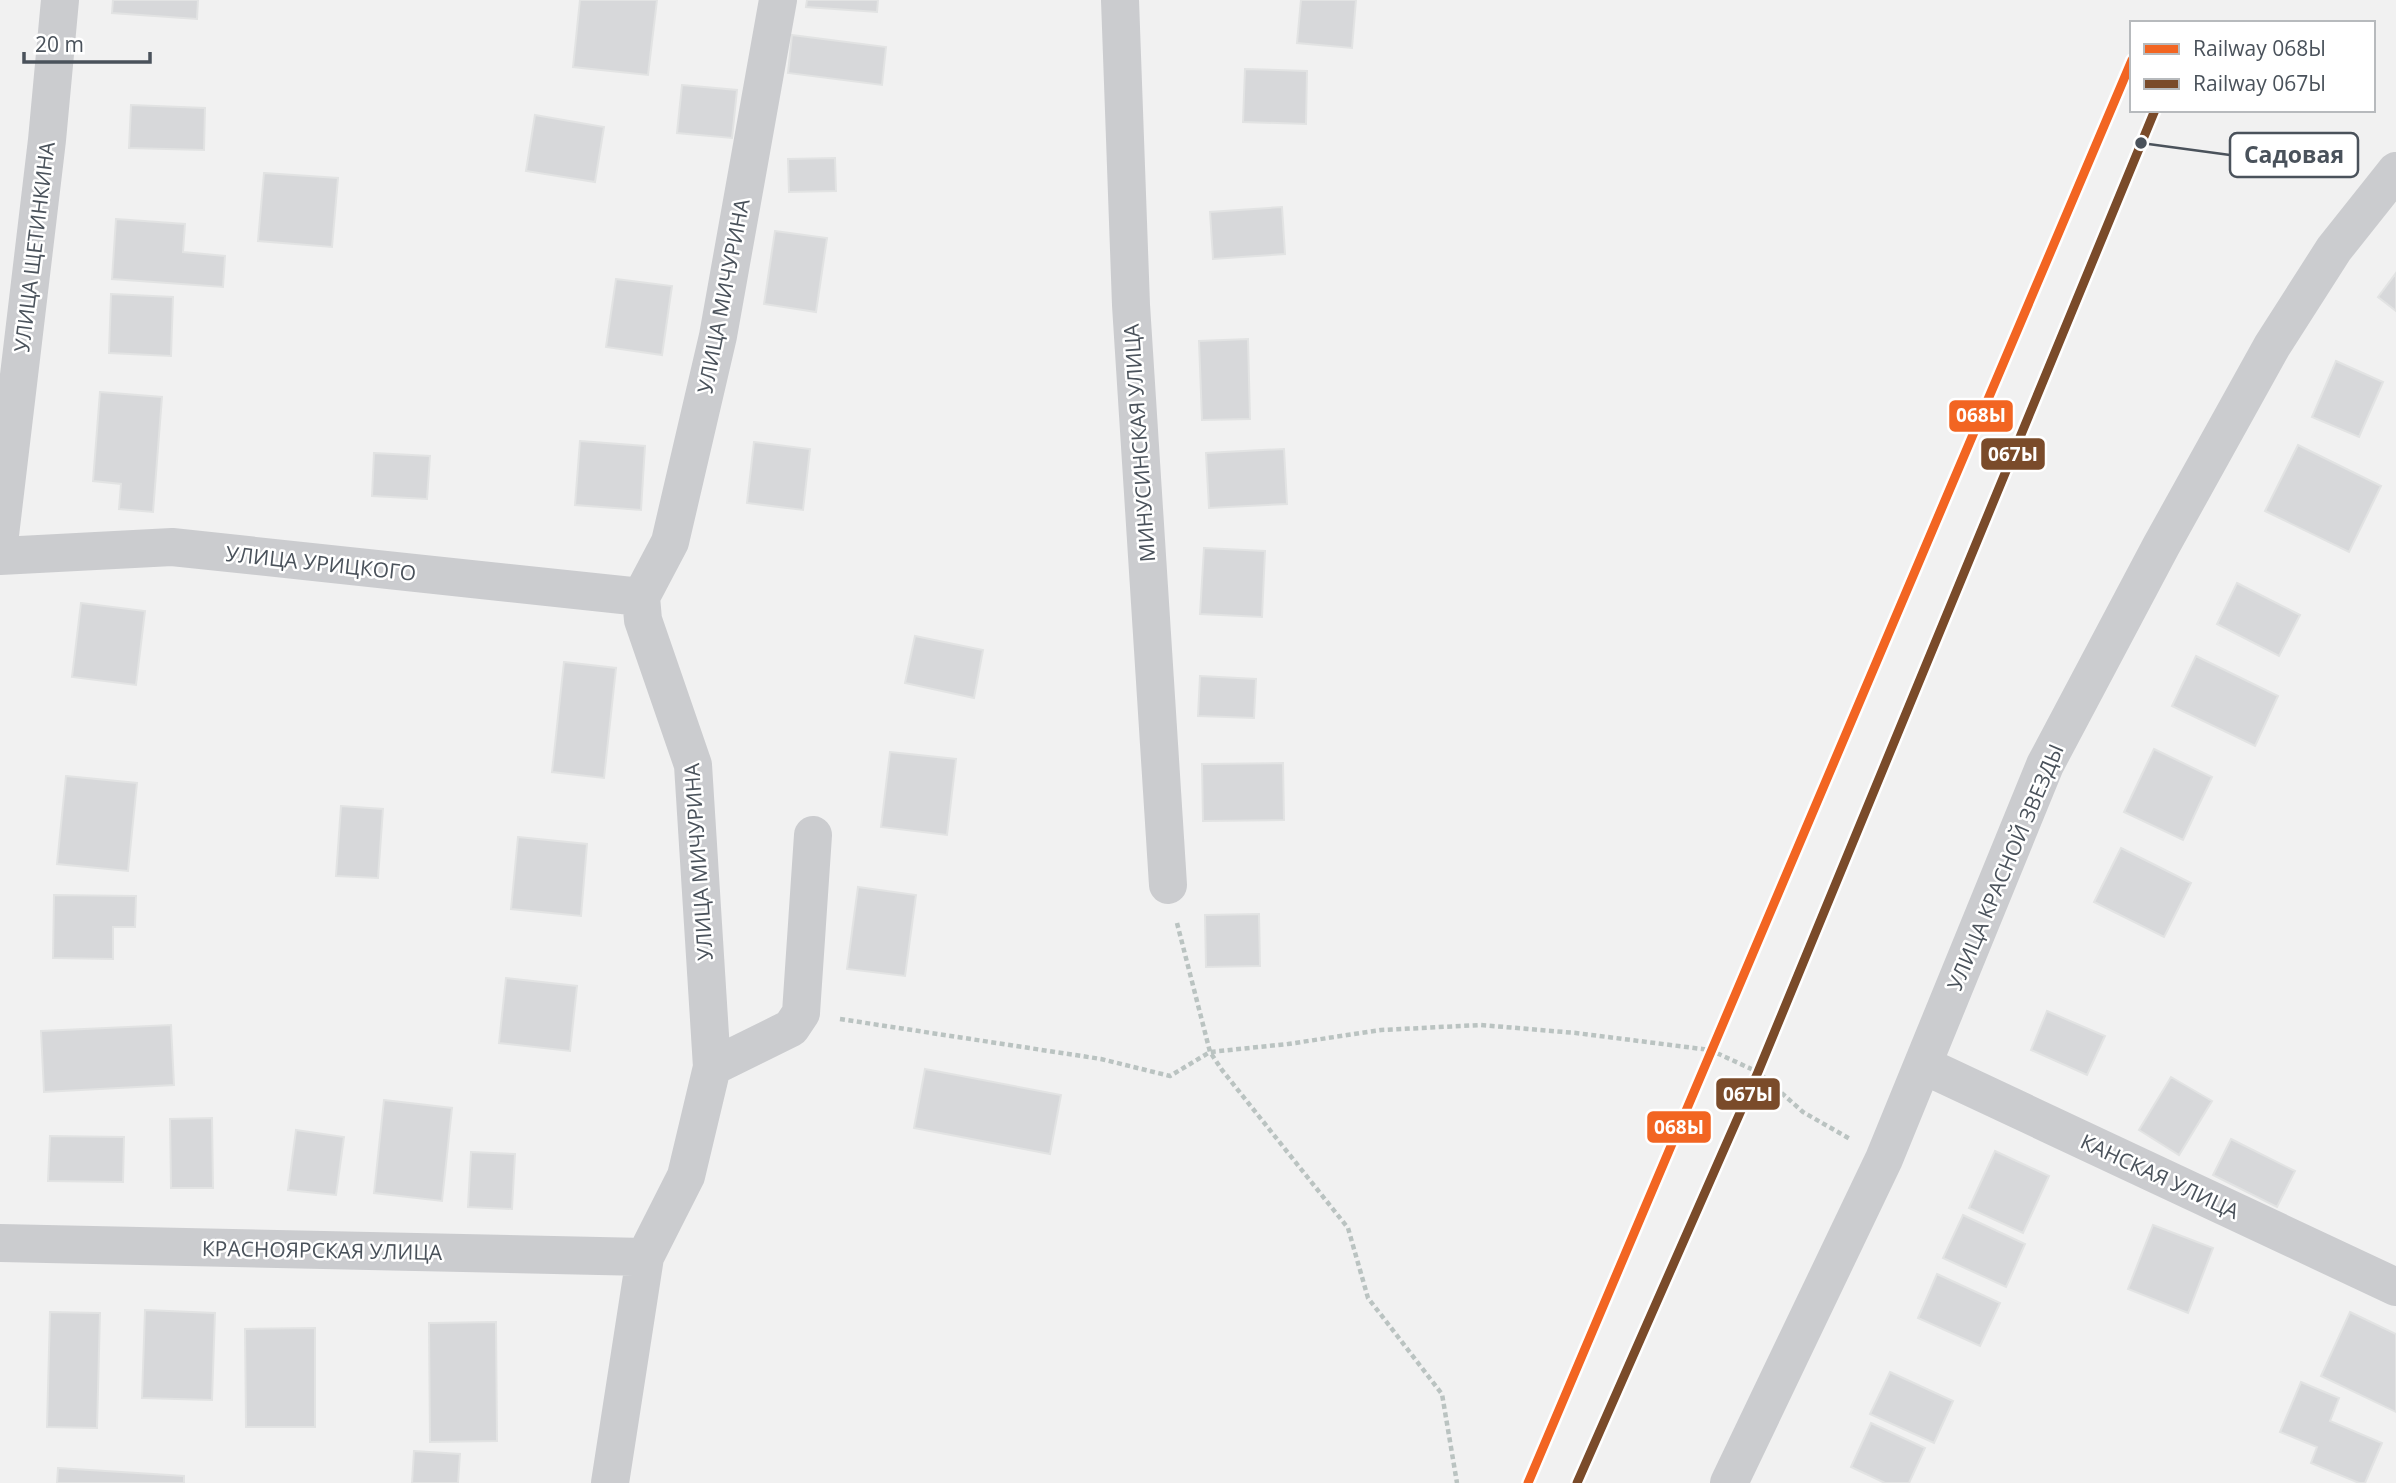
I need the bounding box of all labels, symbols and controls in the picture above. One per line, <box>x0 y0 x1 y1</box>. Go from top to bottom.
scale bar <box>24 21 150 65</box>
legend <box>2130 21 2375 112</box>
text: 20 m <box>35 30 84 58</box>
text: Railway 068Ы <box>2193 34 2326 62</box>
text: Railway 067Ы <box>2193 69 2326 97</box>
callout: Садовая <box>2230 133 2358 177</box>
text: Садовая <box>2244 138 2344 170</box>
street label: УЛИЦА ЩЕТИНКИНА <box>7 139 61 354</box>
street label: УЛИЦА МИЧУРИНА <box>690 196 756 396</box>
street label: МИНУСИНСКАЯ УЛИЦА <box>1117 322 1161 563</box>
line badge: 068Ы <box>1948 399 2014 433</box>
text: 068Ы <box>1956 402 2006 428</box>
line badge: 067Ы <box>1980 437 2046 471</box>
text: 067Ы <box>1988 441 2038 467</box>
street label: УЛИЦА УРИЦКОГО <box>224 539 418 587</box>
street label: УЛИЦА КРАСНОЙ ЗВЕЗДЫ <box>1940 740 2070 994</box>
street label: УЛИЦА МИЧУРИНА <box>677 762 719 962</box>
line badge: 067Ы <box>1715 1077 1781 1111</box>
text: 067Ы <box>1723 1081 1773 1107</box>
line badge: 068Ы <box>1646 1110 1712 1144</box>
text: 068Ы <box>1654 1114 1704 1140</box>
street label: КАНСКАЯ УЛИЦА <box>2076 1127 2245 1225</box>
street label: КРАСНОЯРСКАЯ УЛИЦА <box>202 1234 443 1266</box>

